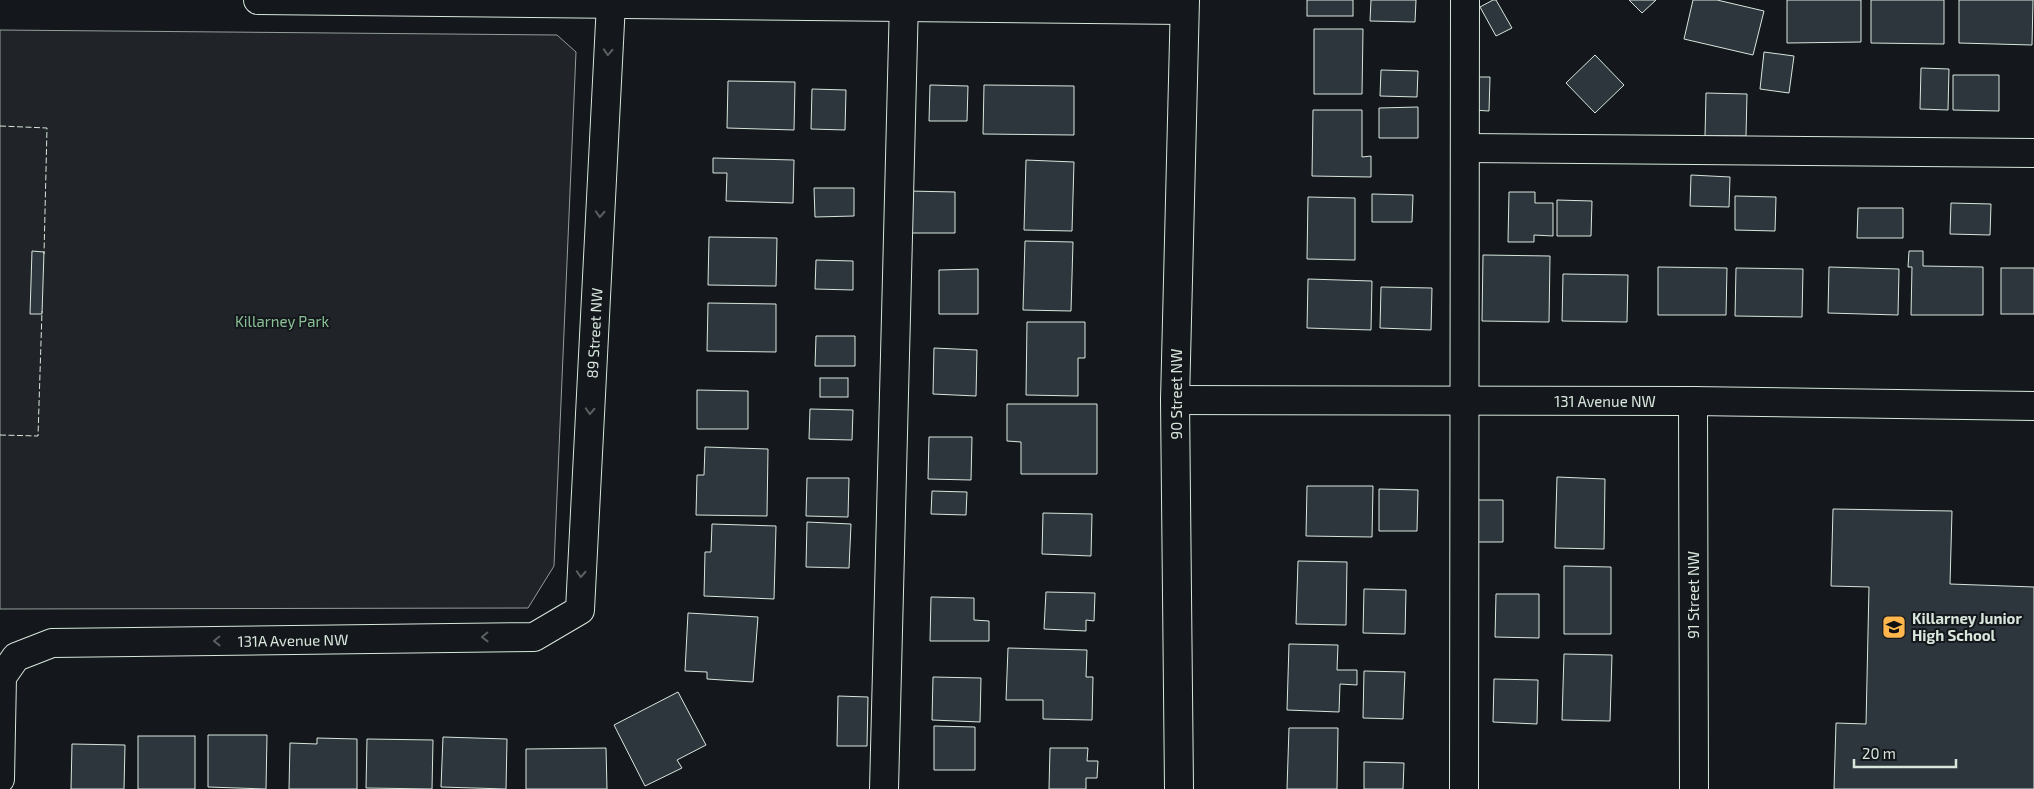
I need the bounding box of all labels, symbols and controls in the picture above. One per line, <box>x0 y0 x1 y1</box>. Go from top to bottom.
one-way arrow <box>603 48 614 56</box>
one-way arrow <box>594 210 605 218</box>
street label: 89 Street NW <box>583 287 605 379</box>
park label: Killarney Park <box>235 312 329 330</box>
street label: 90 Street NW <box>1167 349 1185 439</box>
street label: 131 Avenue NW <box>1554 392 1656 410</box>
one-way arrow <box>584 408 595 416</box>
street label: 91 Street NW <box>1684 551 1702 639</box>
one-way arrow <box>576 570 587 578</box>
place label: Killarney Junior High School <box>1912 609 2022 644</box>
school or university icon: Killarney Junior High School <box>1881 614 1907 640</box>
street label: 131A Avenue NW <box>238 630 348 650</box>
one-way arrow <box>481 632 488 642</box>
one-way arrow <box>213 636 221 646</box>
scale bar <box>1854 736 1956 768</box>
text: 20 m <box>1862 744 1896 762</box>

